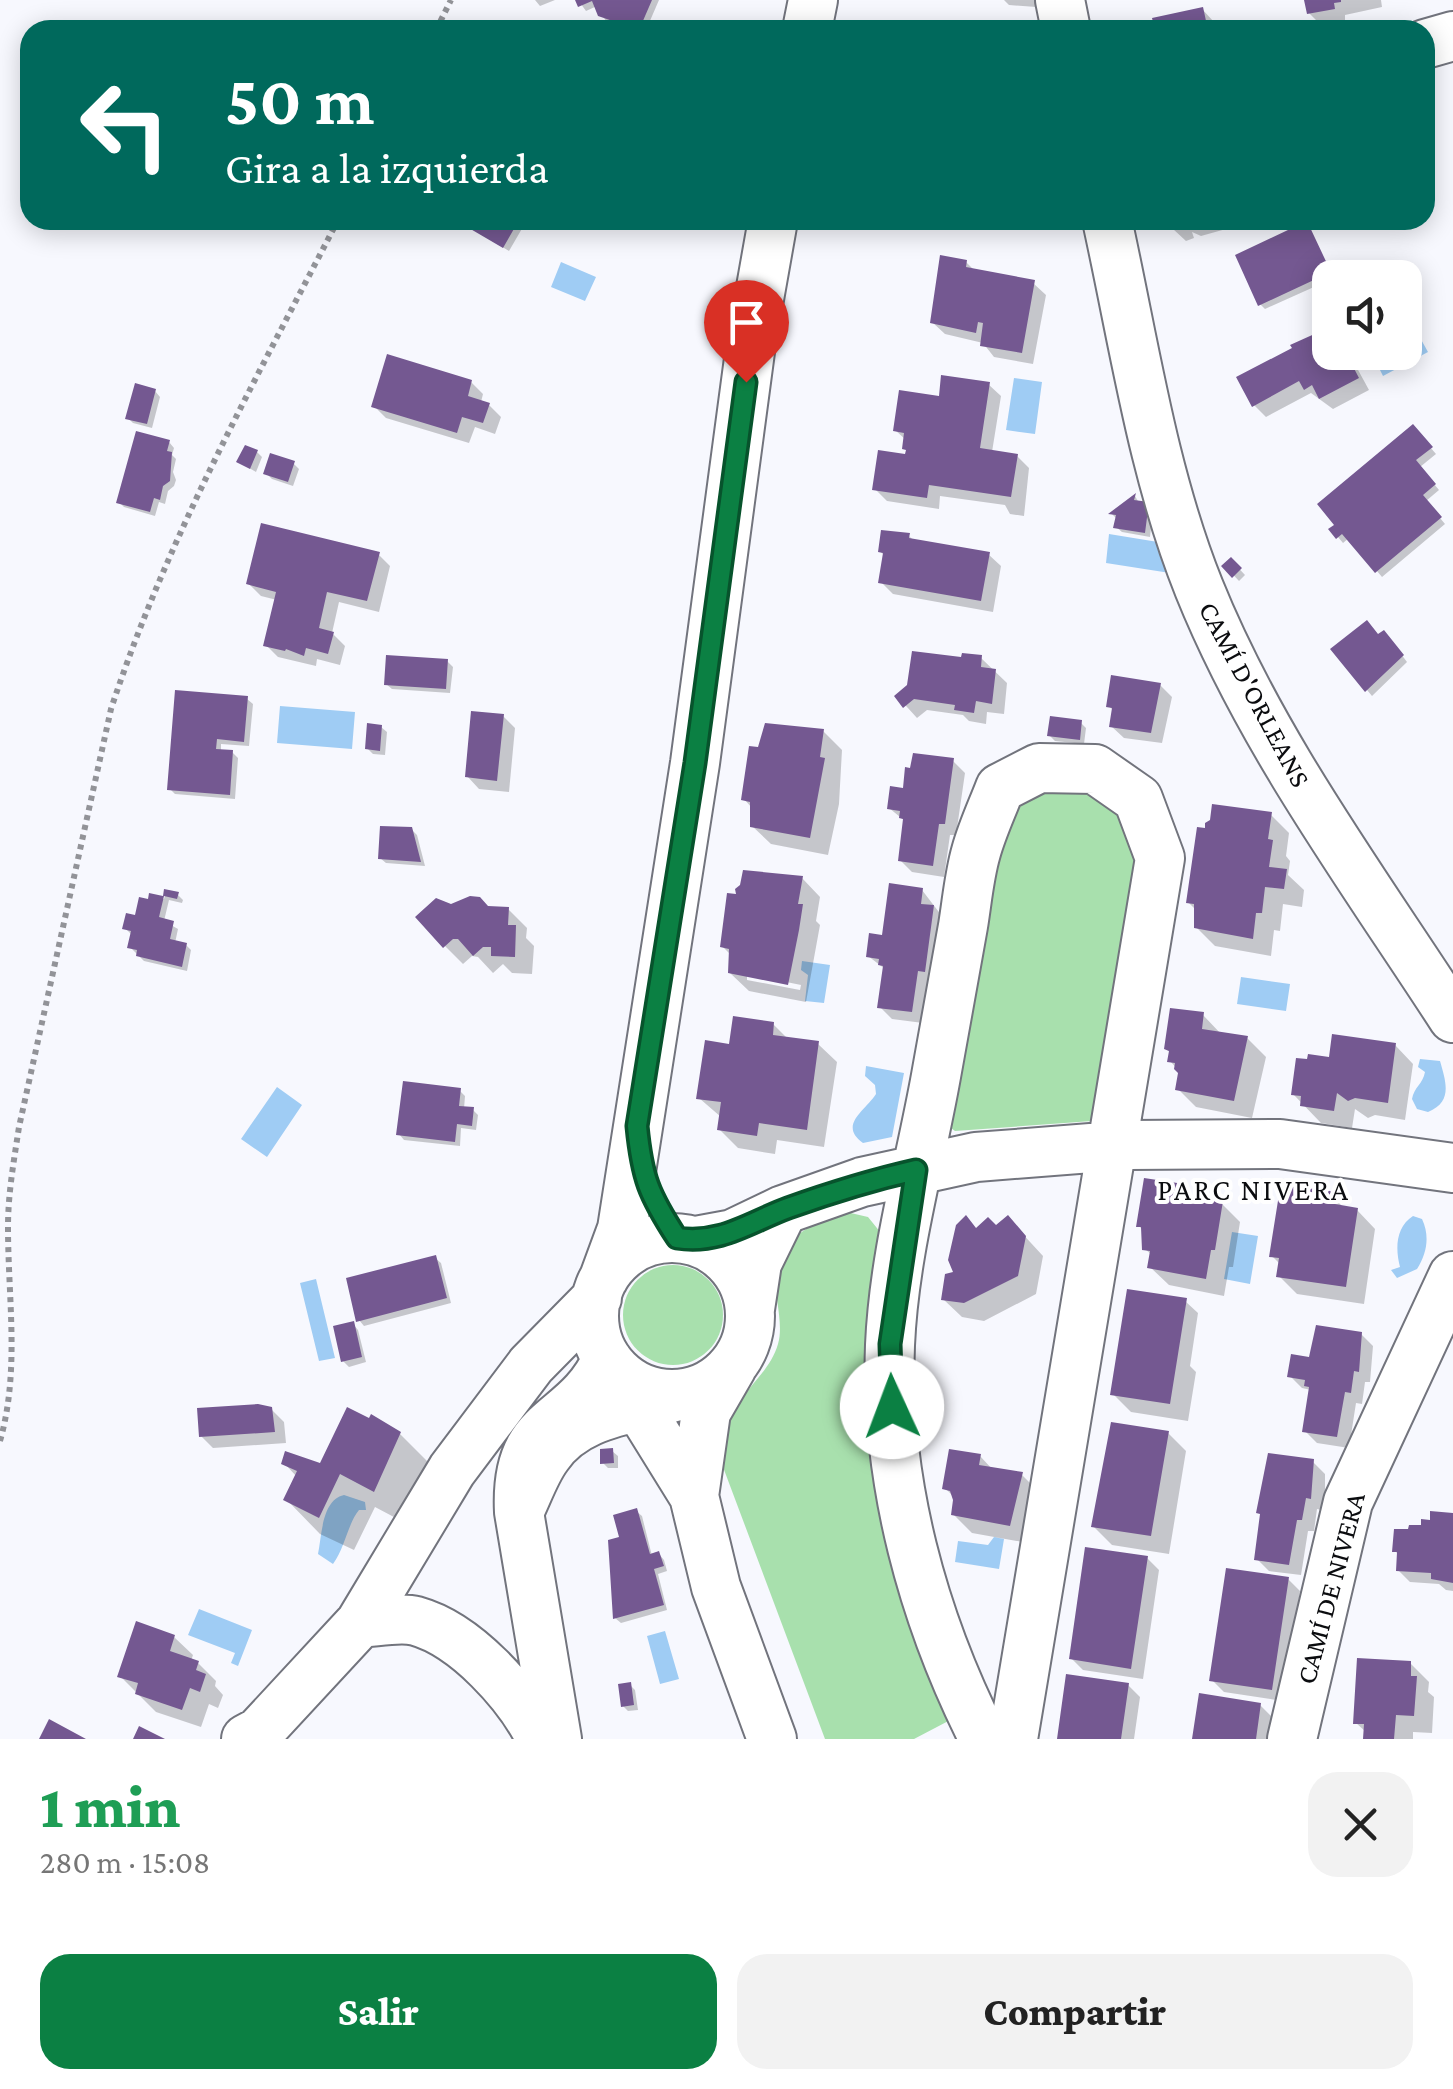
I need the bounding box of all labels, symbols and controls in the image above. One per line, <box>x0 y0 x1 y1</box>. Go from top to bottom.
icon: left <box>60 60 190 190</box>
text: 50 m <box>225 61 375 139</box>
text: Gira a la izquierda <box>225 143 549 193</box>
map controls <box>1312 260 1422 370</box>
button: sound <box>1312 260 1422 370</box>
pin <box>704 280 789 383</box>
icon: arrive <box>719 295 774 350</box>
street label: CAMÍ D'ORLEANS <box>1193 596 1316 792</box>
district label: PARC NIVERA <box>1157 1173 1351 1206</box>
position arrow <box>840 1355 944 1459</box>
street label: CAMÍ DE NIVERA <box>1290 1489 1371 1687</box>
button: close <box>1308 1772 1413 1877</box>
text: 1 min <box>40 1773 180 1840</box>
text: 280 m · 15:08 <box>40 1844 210 1880</box>
button: Salir <box>40 1954 717 2069</box>
button: Compartir <box>737 1954 1413 2069</box>

